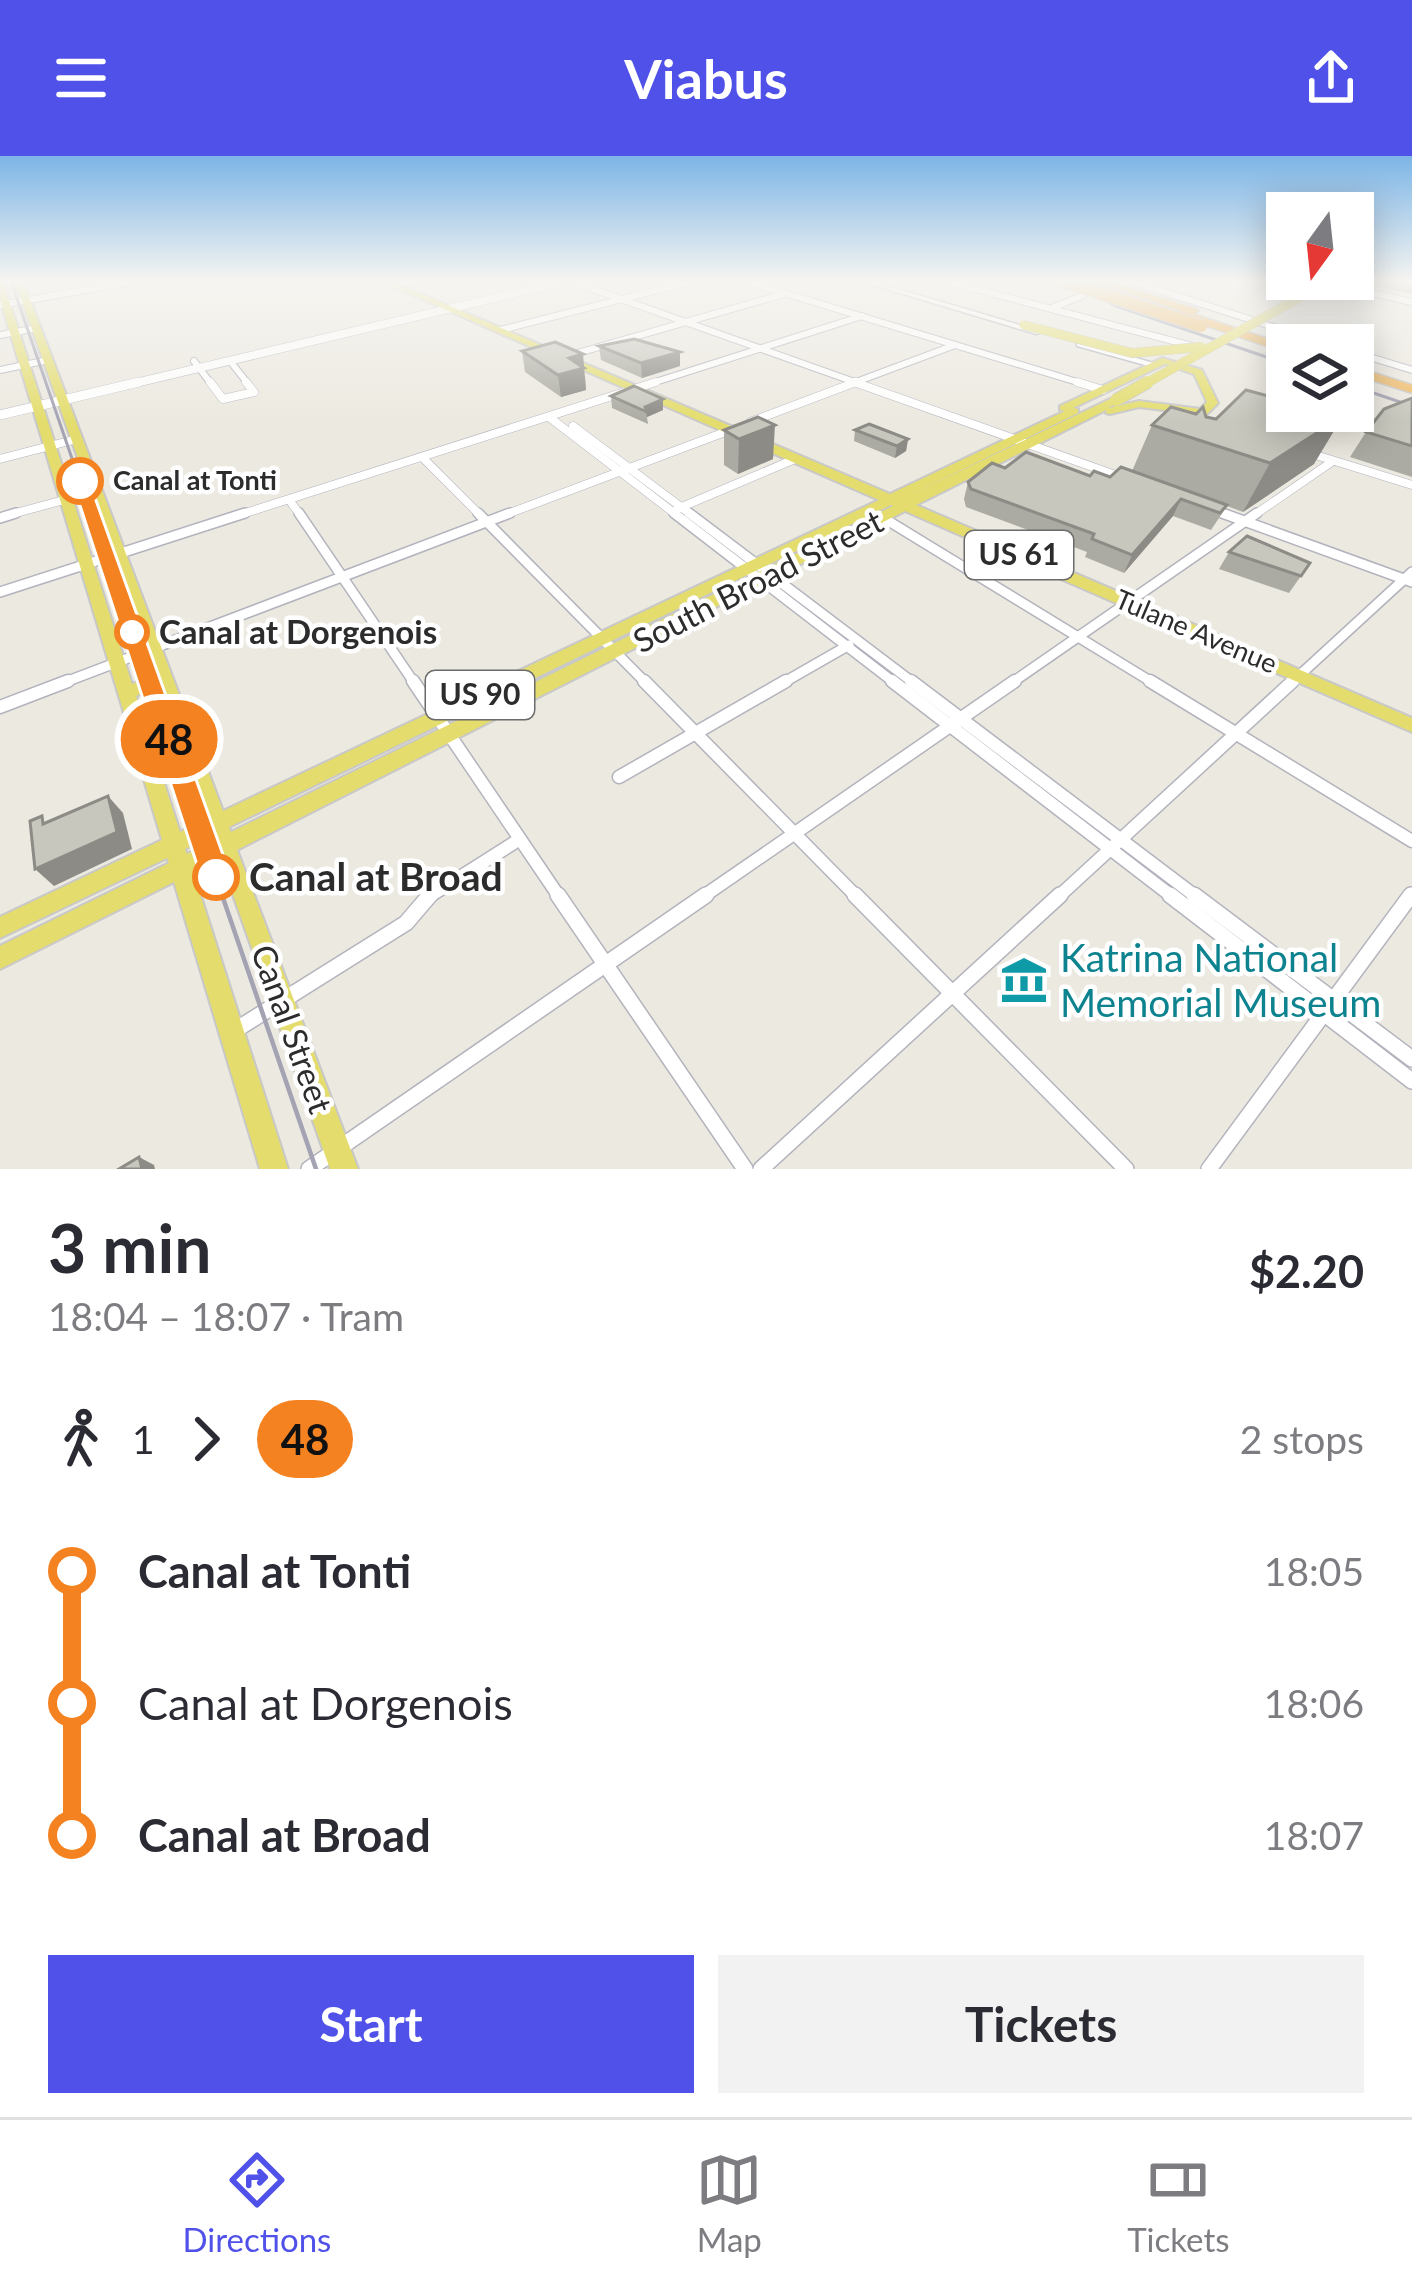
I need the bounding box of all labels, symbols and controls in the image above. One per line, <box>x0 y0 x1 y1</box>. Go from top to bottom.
icon: menu <box>48 45 114 111</box>
icon: share <box>1298 45 1364 111</box>
text: Viabus <box>624 46 788 111</box>
north arrow <box>1266 192 1374 300</box>
map controls <box>1266 192 1374 432</box>
button: layers <box>1266 324 1374 432</box>
marker: Canal at Tonti <box>58 459 102 503</box>
place label: Canal at Tonti <box>113 463 277 496</box>
street label: South Broad Street <box>626 500 889 660</box>
road number: US 61 <box>965 531 1073 579</box>
street label: Tulane Avenue <box>1111 582 1283 680</box>
place label: Canal at Dorgenois <box>159 611 437 651</box>
marker: Canal at Dorgenois <box>116 616 148 648</box>
road number: US 90 <box>426 671 534 719</box>
line badge: 48 <box>115 700 223 778</box>
text: 48 <box>145 714 193 764</box>
place label: Canal at Broad <box>249 853 503 899</box>
marker: Canal at Broad <box>194 855 238 899</box>
place label: Katrina National Memorial Museum <box>1060 934 1381 1025</box>
street label: Canal Street <box>244 939 342 1119</box>
museum icon: Katrina National Memorial Museum <box>999 955 1049 1005</box>
text: 3 min <box>48 1208 212 1287</box>
text: $2.20 <box>1249 1244 1364 1298</box>
text: 18:04 – 18:07 · Tram <box>48 1293 404 1339</box>
icon: walk <box>48 1406 114 1472</box>
icon: forward <box>173 1406 239 1472</box>
text: 48 <box>281 1414 329 1464</box>
text: 1 <box>132 1416 155 1462</box>
text: 2 stops <box>1240 1416 1364 1462</box>
text: Canal at Tonti <box>138 1544 411 1598</box>
text: 18:05 <box>1264 1548 1364 1594</box>
text: Canal at Dorgenois <box>138 1676 513 1730</box>
text: 18:06 <box>1264 1680 1364 1726</box>
text: Canal at Broad <box>138 1808 431 1862</box>
text: 18:07 <box>1264 1812 1364 1858</box>
button: Start <box>48 1955 694 2093</box>
button: Tickets <box>718 1955 1364 2093</box>
tab: Directions <box>182 2147 331 2259</box>
tab: Map <box>696 2147 762 2259</box>
tab: Tickets <box>1127 2147 1230 2259</box>

